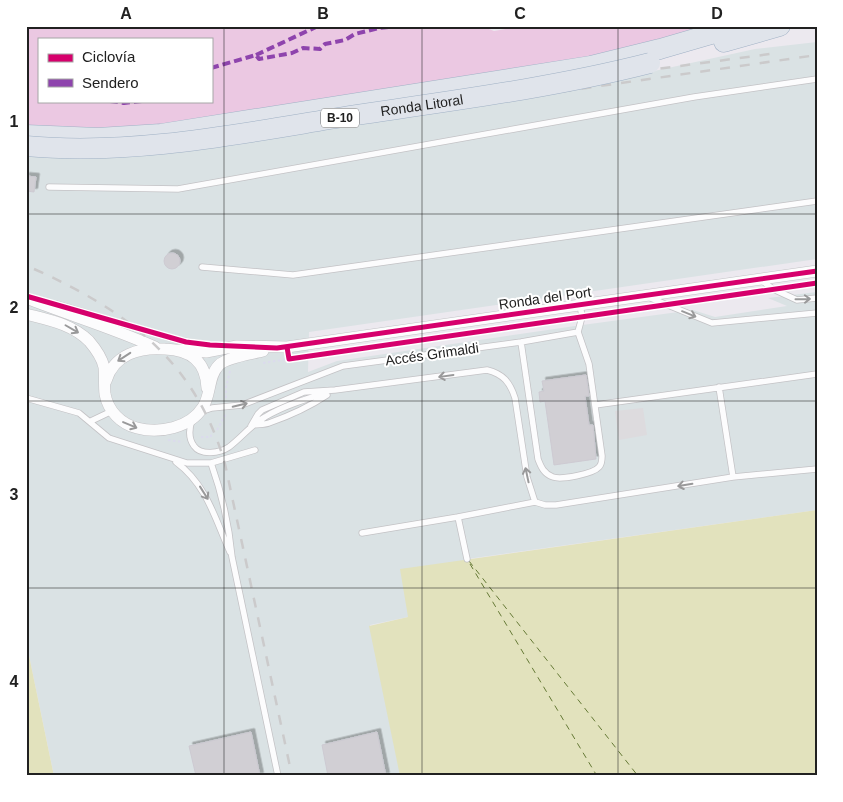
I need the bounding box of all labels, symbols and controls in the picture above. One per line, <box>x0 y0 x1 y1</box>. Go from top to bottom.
text: A <box>120 5 132 22</box>
text: B <box>317 5 329 22</box>
text: C <box>514 5 526 22</box>
text: D <box>711 5 723 22</box>
legend <box>38 38 212 102</box>
text: Ciclovía <box>82 48 136 65</box>
text: Sendero <box>82 74 139 91</box>
street label: Ronda Litoral <box>379 91 464 119</box>
road number: B-10 <box>321 109 359 128</box>
text: 1 <box>10 113 19 130</box>
street label: Ronda del Port <box>498 284 592 312</box>
one-way arrow <box>794 294 810 304</box>
text: 2 <box>10 299 19 316</box>
one-way arrow <box>681 310 696 319</box>
one-way arrow <box>65 325 79 335</box>
street label: Accés Grimaldi <box>384 340 480 368</box>
one-way arrow <box>117 352 131 362</box>
one-way arrow <box>438 371 454 381</box>
one-way arrow <box>232 400 248 409</box>
one-way arrow <box>122 421 137 430</box>
one-way arrow <box>522 467 532 483</box>
one-way arrow <box>677 480 693 490</box>
text: 3 <box>10 486 19 503</box>
one-way arrow <box>199 486 210 500</box>
text: 4 <box>10 673 19 690</box>

